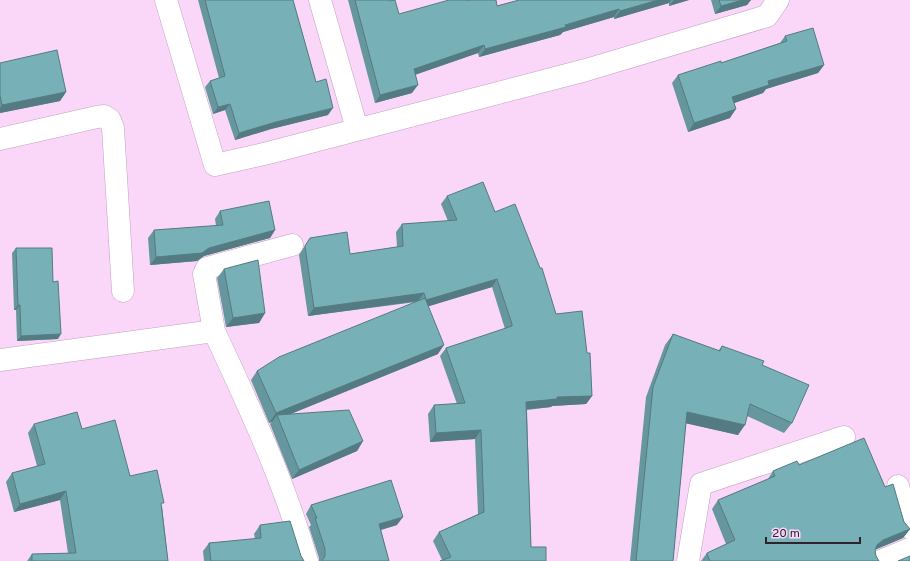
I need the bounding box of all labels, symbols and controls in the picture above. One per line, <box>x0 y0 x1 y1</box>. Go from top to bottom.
scale bar <box>766 519 860 545</box>
text: 20 m <box>772 526 800 542</box>

